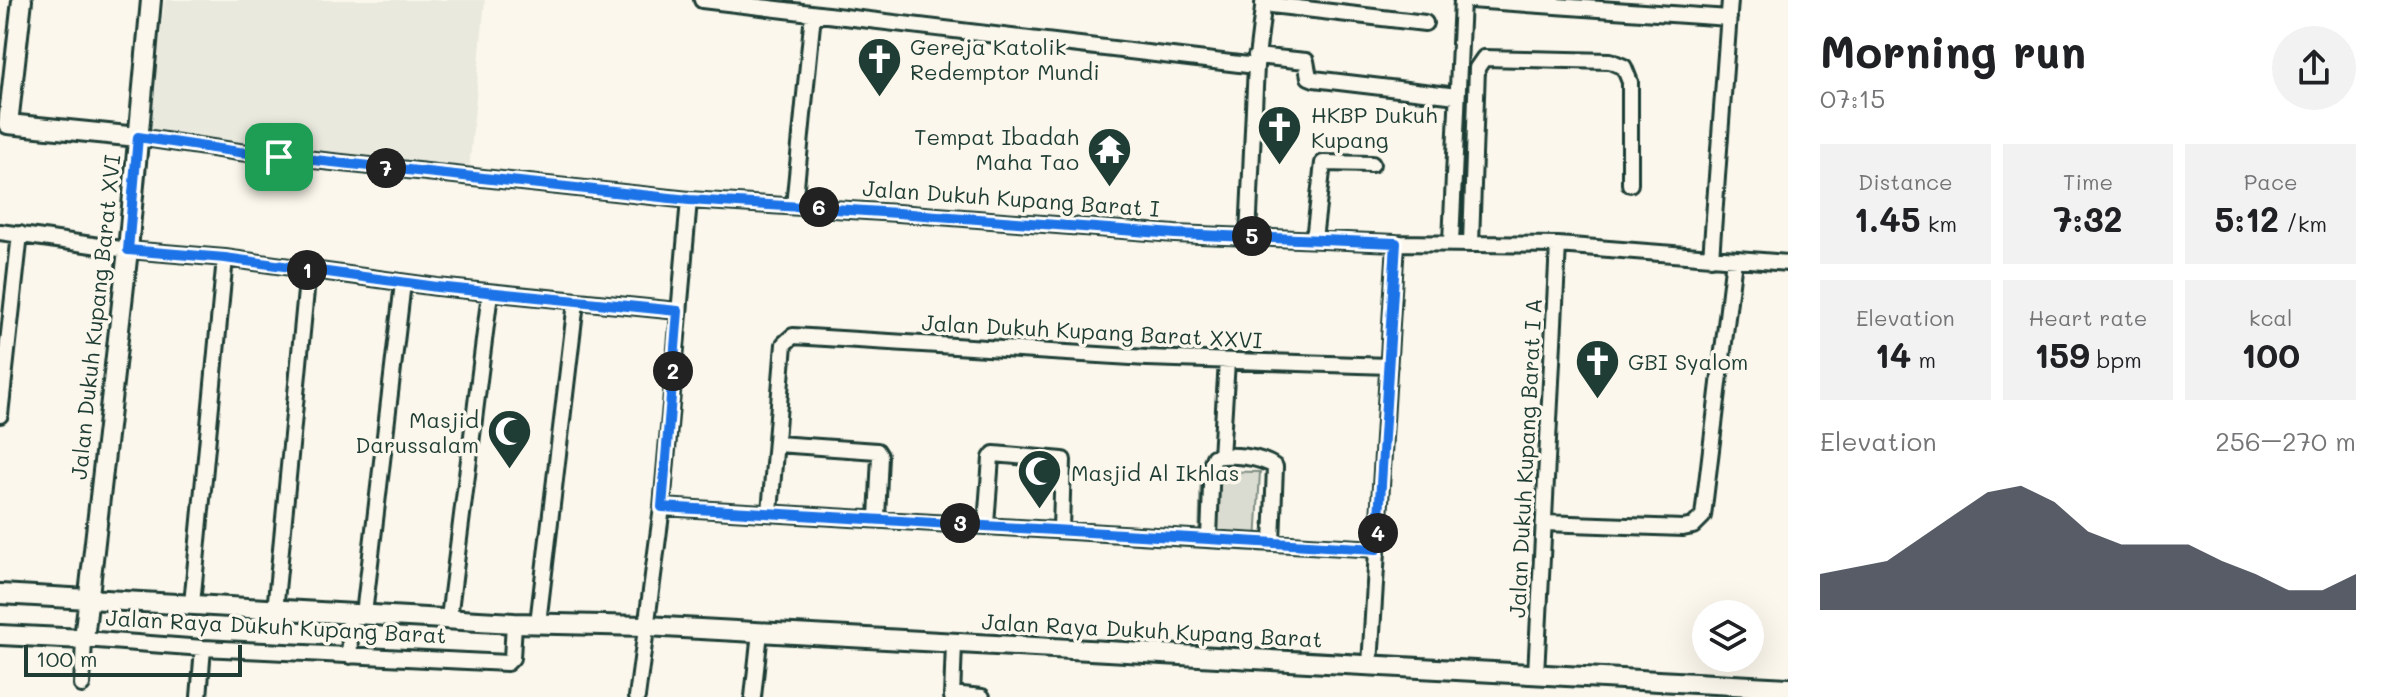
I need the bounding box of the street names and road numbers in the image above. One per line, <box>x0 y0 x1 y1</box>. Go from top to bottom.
street label: Jalan Dukuh Kupang Barat XVI <box>64 153 126 481</box>
street label: Jalan Dukuh Kupang Barat I <box>862 173 1160 223</box>
street label: Jalan Dukuh Kupang Barat I A <box>1502 297 1548 619</box>
street label: Jalan Dukuh Kupang Barat XXVI <box>921 308 1263 354</box>
street label: Jalan Raya Dukuh Kupang Barat <box>105 603 447 649</box>
street label: Jalan Raya Dukuh Kupang Barat <box>981 607 1323 653</box>

